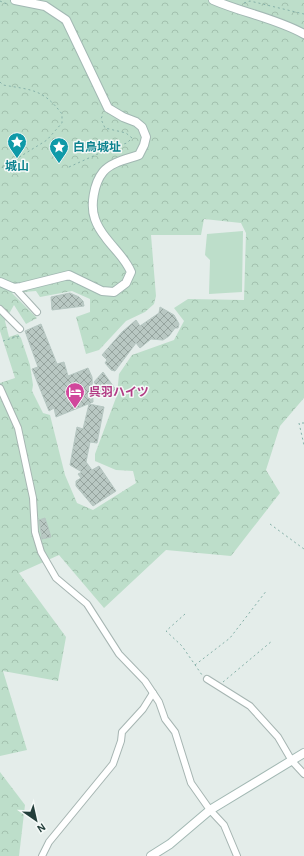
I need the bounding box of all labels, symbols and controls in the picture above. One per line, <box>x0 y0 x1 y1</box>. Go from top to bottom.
place icon: 城山 <box>6 131 28 159</box>
place icon: 白鳥城址 <box>48 136 70 164</box>
place label: 白鳥城址 <box>73 140 121 153</box>
place label: 城山 <box>5 159 29 172</box>
hotel icon: 呉羽ハイツ <box>64 381 86 409</box>
place label: 呉羽ハイツ <box>89 386 149 398</box>
north arrow <box>16 800 56 840</box>
text: N <box>35 821 48 835</box>

